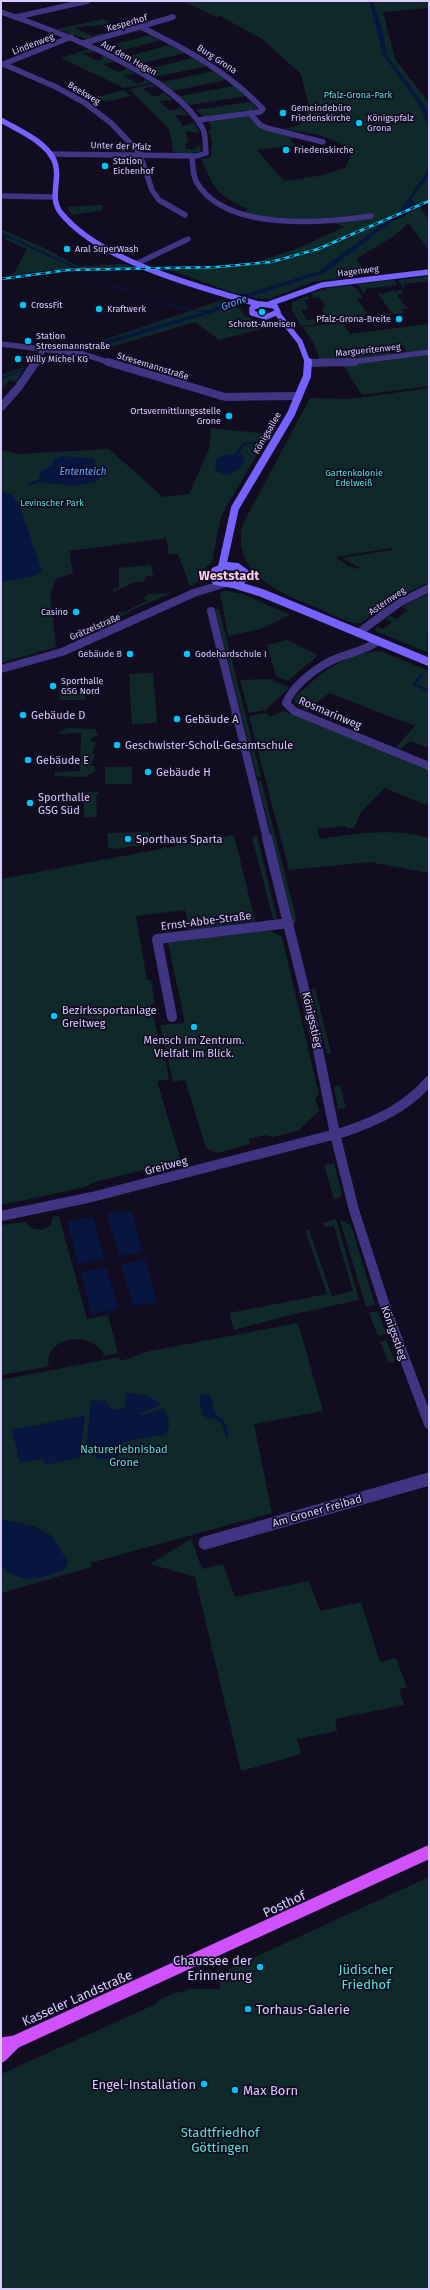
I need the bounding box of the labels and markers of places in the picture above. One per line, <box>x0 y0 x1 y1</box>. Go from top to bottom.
place label: Gemeindebüro Friedenskirche <box>291 103 351 123</box>
marker: Gemeindebüro Friedenskirche <box>278 108 288 118</box>
place label: Königspfalz Grona <box>367 113 414 133</box>
marker: Königspfalz Grona <box>354 118 364 128</box>
marker: Friedenskirche <box>281 145 291 155</box>
place label: Friedenskirche <box>294 145 354 155</box>
place label: Station Eichenhof <box>113 156 155 176</box>
marker: Station Eichenhof <box>100 161 110 171</box>
marker: Aral SuperWash <box>62 244 72 254</box>
place label: Aral SuperWash <box>75 244 138 254</box>
marker: CrossFit <box>18 300 28 310</box>
place label: CrossFit <box>31 300 63 310</box>
marker: Kraftwerk <box>94 304 104 314</box>
place label: Kraftwerk <box>107 304 146 314</box>
marker: Schrott-Ameisen <box>257 307 267 317</box>
place label: Pfalz-Grona-Breite <box>316 314 391 324</box>
marker: Pfalz-Grona-Breite <box>394 314 404 324</box>
place label: Schrott-Ameisen <box>228 319 296 329</box>
place label: Station Stresemannstraße <box>36 331 110 351</box>
marker: Station Stresemannstraße <box>23 336 33 346</box>
marker: Willy Michel KG <box>13 354 23 364</box>
place label: Willy Michel KG <box>26 354 88 364</box>
place label: Ortsvermittlungsstelle Grone <box>130 406 221 426</box>
marker: Ortsvermittlungsstelle Grone <box>224 411 234 421</box>
place label: Casino <box>41 607 68 617</box>
marker: Casino <box>71 607 81 617</box>
place label: Gebäude B <box>78 649 123 659</box>
marker: Gebäude B <box>125 649 135 659</box>
marker: Godehardschule I <box>182 649 192 659</box>
place label: Godehardschule I <box>195 649 267 659</box>
place label: Sporthalle GSG Nord <box>61 676 104 696</box>
marker: Sporthalle GSG Nord <box>48 681 58 691</box>
place label: Gebäude D <box>31 709 85 722</box>
marker: Gebäude D <box>18 710 28 720</box>
place label: Gebäude A <box>185 713 239 726</box>
marker: Gebäude A <box>172 714 182 724</box>
place label: Geschwister-Scholl-Gesamtschule <box>125 739 293 752</box>
marker: Geschwister-Scholl-Gesamtschule <box>112 740 122 750</box>
place label: Gebäude E <box>36 754 89 767</box>
marker: Gebäude E <box>23 755 33 765</box>
place label: Gebäude H <box>156 766 211 779</box>
marker: Gebäude H <box>143 767 153 777</box>
place label: Sporthalle GSG Süd <box>38 791 90 817</box>
marker: Sporthalle GSG Süd <box>25 798 35 808</box>
place label: Sporthaus Sparta <box>136 833 223 846</box>
marker: Sporthaus Sparta <box>123 834 133 844</box>
place label: Bezirkssportanlage Greitweg <box>62 1004 157 1030</box>
marker: Bezirkssportanlage Greitweg <box>49 1011 59 1021</box>
marker: Mensch im Zentrum. Vielfalt im Blick. <box>189 1022 199 1032</box>
place label: Mensch im Zentrum. Vielfalt im Blick. <box>144 1034 245 1060</box>
place label: Chaussee der Erinnerung <box>173 1953 252 1983</box>
marker: Chaussee der Erinnerung <box>255 1962 265 1972</box>
place label: Torhaus-Galerie <box>256 2002 350 2017</box>
marker: Torhaus-Galerie <box>243 2004 253 2014</box>
place label: Engel-Installation <box>92 2077 196 2092</box>
marker: Engel-Installation <box>199 2079 209 2089</box>
place label: Max Born <box>243 2083 298 2098</box>
marker: Max Born <box>230 2085 240 2095</box>

